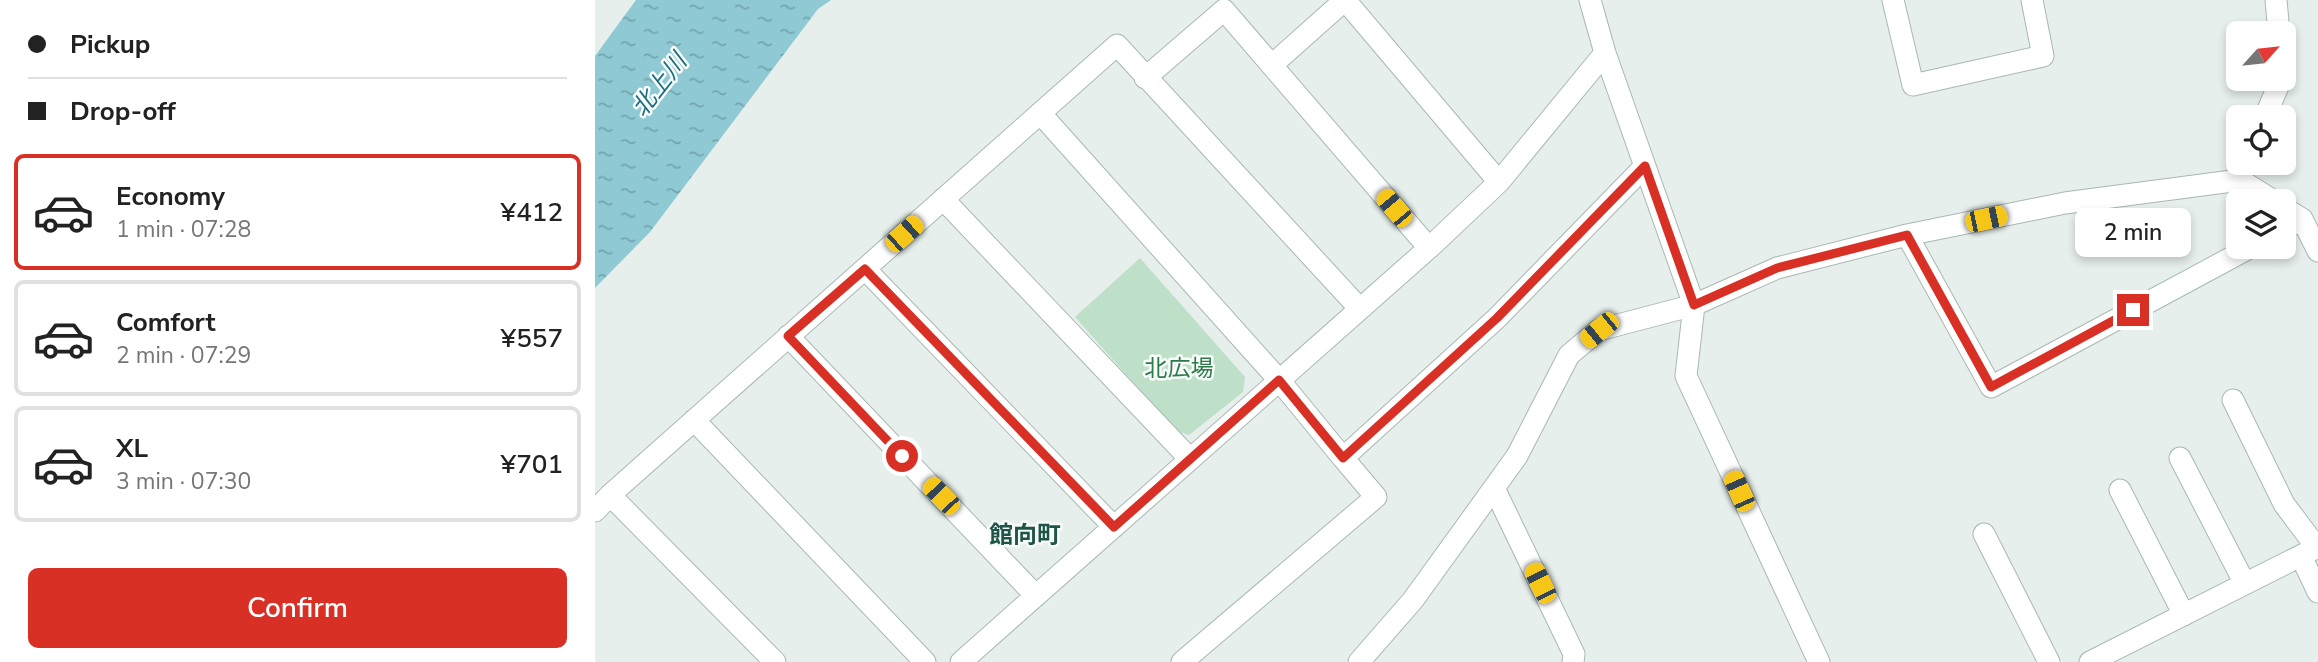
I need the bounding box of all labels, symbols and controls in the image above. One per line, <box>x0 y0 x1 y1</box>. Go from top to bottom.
north arrow <box>2226 21 2296 91</box>
map controls <box>2226 21 2296 259</box>
text: Pickup <box>70 27 150 62</box>
water label: 北上川 <box>624 44 696 123</box>
text: Drop-off <box>70 94 176 129</box>
button: locate <box>2226 105 2296 175</box>
text: Economy <box>116 179 225 214</box>
icon: car <box>32 181 95 244</box>
car <box>1373 185 1416 231</box>
button: layers <box>2226 189 2296 259</box>
text: ¥412 <box>501 195 563 230</box>
car <box>1964 204 2009 234</box>
callout: 2 min <box>2075 208 2191 258</box>
car <box>882 212 927 256</box>
text: 1 min · 07:28 <box>116 214 251 245</box>
text: 2 min <box>2104 217 2162 248</box>
route end <box>2117 294 2149 326</box>
text: Comfort <box>116 305 216 340</box>
icon: car <box>32 307 95 370</box>
car <box>1577 309 1622 351</box>
text: ¥557 <box>501 321 563 356</box>
text: 2 min · 07:29 <box>116 340 251 371</box>
park label: 北広場 <box>1145 353 1214 384</box>
text: XL <box>116 431 148 466</box>
icon: car <box>32 433 95 496</box>
route start <box>886 440 918 472</box>
text: ¥701 <box>501 447 563 482</box>
text: 3 min · 07:30 <box>116 466 251 497</box>
car <box>1721 468 1758 514</box>
car <box>919 474 964 518</box>
district label: 館向町 <box>989 519 1061 551</box>
car <box>1522 560 1559 606</box>
button: Confirm <box>28 568 567 648</box>

